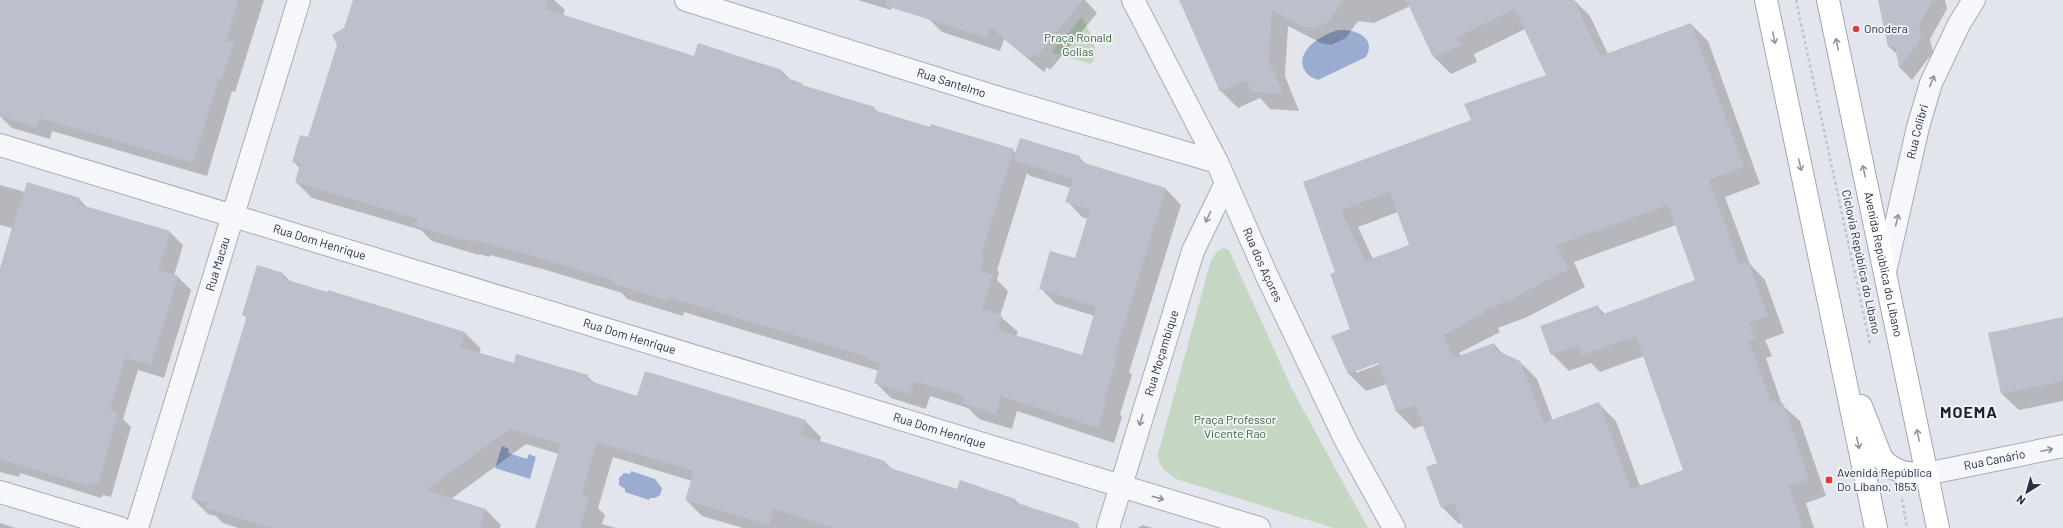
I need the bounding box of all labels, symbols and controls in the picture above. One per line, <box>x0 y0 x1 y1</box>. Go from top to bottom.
place label: Onodera <box>1864 21 1908 35</box>
marker: Onodera <box>1851 24 1861 34</box>
park label: Praça Ronald Golias <box>1044 30 1112 58</box>
one-way arrow <box>1770 31 1778 44</box>
one-way arrow <box>1832 38 1840 51</box>
street label: Rua Santelmo <box>915 65 988 100</box>
one-way arrow <box>1929 75 1937 87</box>
street label: Rua Colibri <box>1903 102 1930 160</box>
one-way arrow <box>1797 159 1805 172</box>
one-way arrow <box>1859 165 1867 178</box>
street label: Ciclovia República do Líbano <box>1840 188 1884 335</box>
street label: Avenida República do Líbano <box>1862 190 1906 338</box>
one-way arrow <box>1204 211 1211 223</box>
one-way arrow <box>1893 214 1901 227</box>
street label: Rua Dom Henrique <box>272 221 368 262</box>
street label: Rua dos Açores <box>1241 225 1286 304</box>
street label: Rua Macau <box>202 235 232 293</box>
street label: Rua Moçambique <box>1141 308 1180 397</box>
street label: Rua Dom Henrique <box>582 315 678 356</box>
district label: MOEMA <box>1940 402 1998 421</box>
street label: Rua Dom Henrique <box>892 409 988 451</box>
park label: Praça Professor Vicente Rao <box>1194 412 1277 440</box>
one-way arrow <box>1137 414 1144 427</box>
one-way arrow <box>1914 429 1922 442</box>
one-way arrow <box>1855 437 1863 450</box>
one-way arrow <box>2040 445 2053 453</box>
street label: Rua Canário <box>1962 446 2026 472</box>
place label: Avenida República Do Líbano, 1853 <box>1837 465 1932 493</box>
north arrow <box>2007 472 2047 512</box>
marker: Avenida República Do Líbano, 1853 <box>1824 475 1834 485</box>
text: N <box>2014 493 2028 508</box>
one-way arrow <box>1151 495 1164 502</box>

